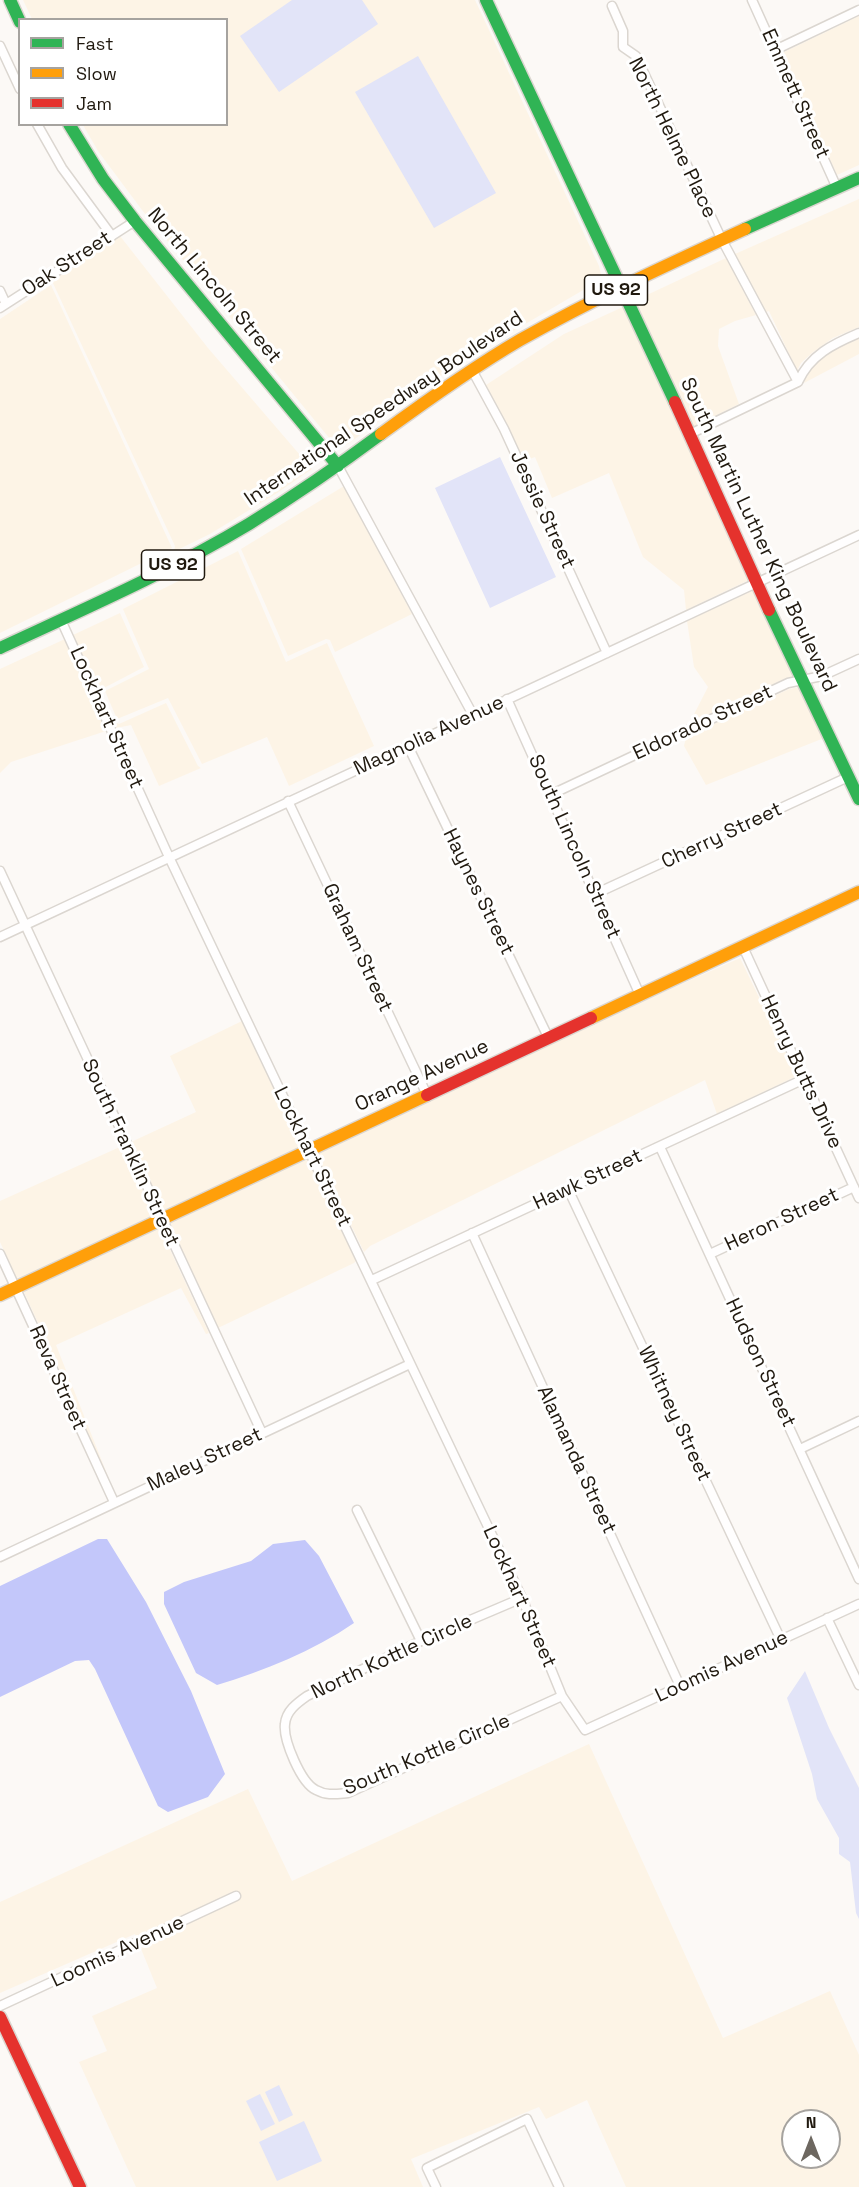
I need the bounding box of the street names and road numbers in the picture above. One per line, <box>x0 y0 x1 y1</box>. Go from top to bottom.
street label: Emmett Street <box>756 25 834 163</box>
street label: North Helme Place <box>623 54 721 222</box>
street label: North Lincoln Street <box>142 203 286 369</box>
street label: Oak Street <box>18 226 116 302</box>
road number: US 92 <box>584 275 648 305</box>
street label: International Speedway Boulevard <box>240 307 528 511</box>
street label: South Martin Luther King Boulevard <box>674 374 842 696</box>
street label: Jessie Street <box>504 447 580 573</box>
road number: US 92 <box>142 550 204 580</box>
street label: Lockhart Street <box>64 643 148 793</box>
street label: Eldorado Street <box>629 680 777 766</box>
street label: Magnolia Avenue <box>350 691 508 781</box>
street label: South Lincoln Street <box>523 751 625 943</box>
street label: Cherry Street <box>658 798 786 874</box>
street label: Haynes Street <box>437 825 519 959</box>
street label: Graham Street <box>317 880 397 1016</box>
street label: Henry Butts Drive <box>755 991 847 1153</box>
street label: Orange Avenue <box>351 1035 493 1117</box>
street label: South Franklin Street <box>76 1055 184 1251</box>
street label: Lockhart Street <box>268 1083 356 1231</box>
street label: Hawk Street <box>530 1144 646 1216</box>
street label: Heron Street <box>721 1183 843 1257</box>
street label: Hudson Street <box>720 1295 800 1431</box>
street label: Reva Street <box>23 1322 91 1434</box>
street label: Whitney Street <box>632 1343 716 1485</box>
street label: Alamanda Street <box>531 1382 621 1538</box>
street label: Maley Street <box>144 1423 266 1497</box>
street label: Lockhart Street <box>477 1522 561 1672</box>
street label: North Kottle Circle <box>308 1609 476 1705</box>
street label: Loomis Avenue <box>652 1626 792 1708</box>
street label: South Kottle Circle <box>340 1709 514 1801</box>
street label: Loomis Avenue <box>48 1911 188 1993</box>

